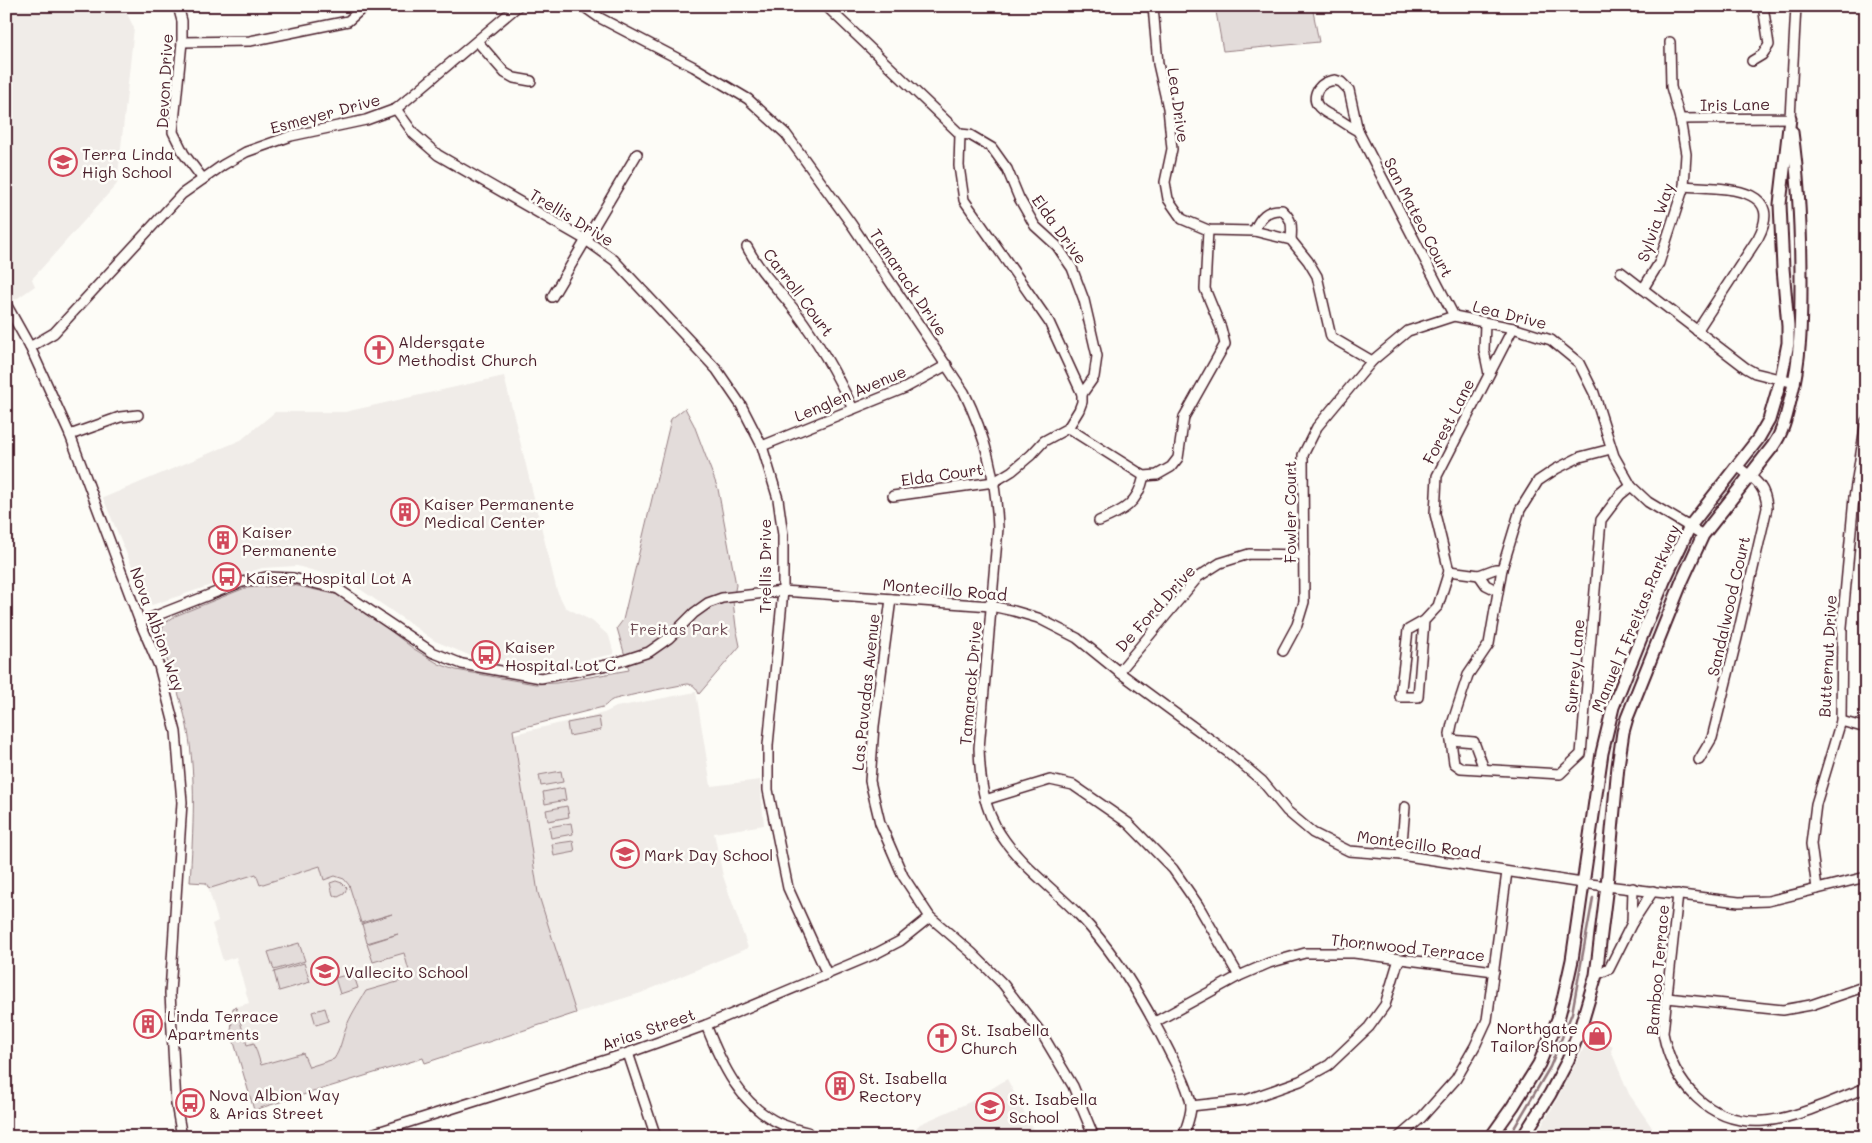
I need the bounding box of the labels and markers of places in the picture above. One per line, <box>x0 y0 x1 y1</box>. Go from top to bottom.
place label: Terra Linda High School <box>82 143 174 182</box>
school or university icon: Terra Linda High School <box>48 147 78 177</box>
place label: Aldersgate Methodist Church <box>398 331 537 370</box>
church icon: Aldersgate Methodist Church <box>364 335 394 365</box>
place label: Kaiser Permanente Medical Center <box>424 493 574 532</box>
building icon: Kaiser Permanente Medical Center <box>390 497 420 527</box>
place label: Kaiser Permanente <box>242 521 337 560</box>
building icon: Kaiser Permanente <box>208 525 238 555</box>
bus stop icon: Kaiser Hospital Lot A <box>212 562 242 592</box>
place label: Kaiser Hospital Lot A <box>246 567 412 588</box>
place label: Kaiser Hospital Lot C <box>505 636 616 675</box>
bus stop icon: Kaiser Hospital Lot C <box>471 640 501 670</box>
school or university icon: Mark Day School <box>610 839 640 869</box>
place label: Mark Day School <box>644 844 773 865</box>
school or university icon: Vallecito School <box>310 956 340 986</box>
place label: Vallecito School <box>344 961 469 982</box>
place label: Linda Terrace Apartments <box>167 1005 279 1044</box>
building icon: Linda Terrace Apartments <box>133 1009 163 1039</box>
place label: Northgate Tailor Shop <box>1490 1017 1578 1056</box>
place label: St. Isabella Church <box>961 1019 1050 1058</box>
shop icon: Northgate Tailor Shop <box>1582 1021 1612 1051</box>
church icon: St. Isabella Church <box>927 1023 957 1053</box>
place label: St. Isabella Rectory <box>859 1067 948 1106</box>
building icon: St. Isabella Rectory <box>825 1071 855 1101</box>
place label: Nova Albion Way & Arias Street <box>209 1084 340 1123</box>
bus stop icon: Nova Albion Way & Arias Street <box>175 1088 205 1118</box>
place label: St. Isabella School <box>1009 1088 1098 1127</box>
school or university icon: St. Isabella School <box>975 1092 1005 1122</box>

